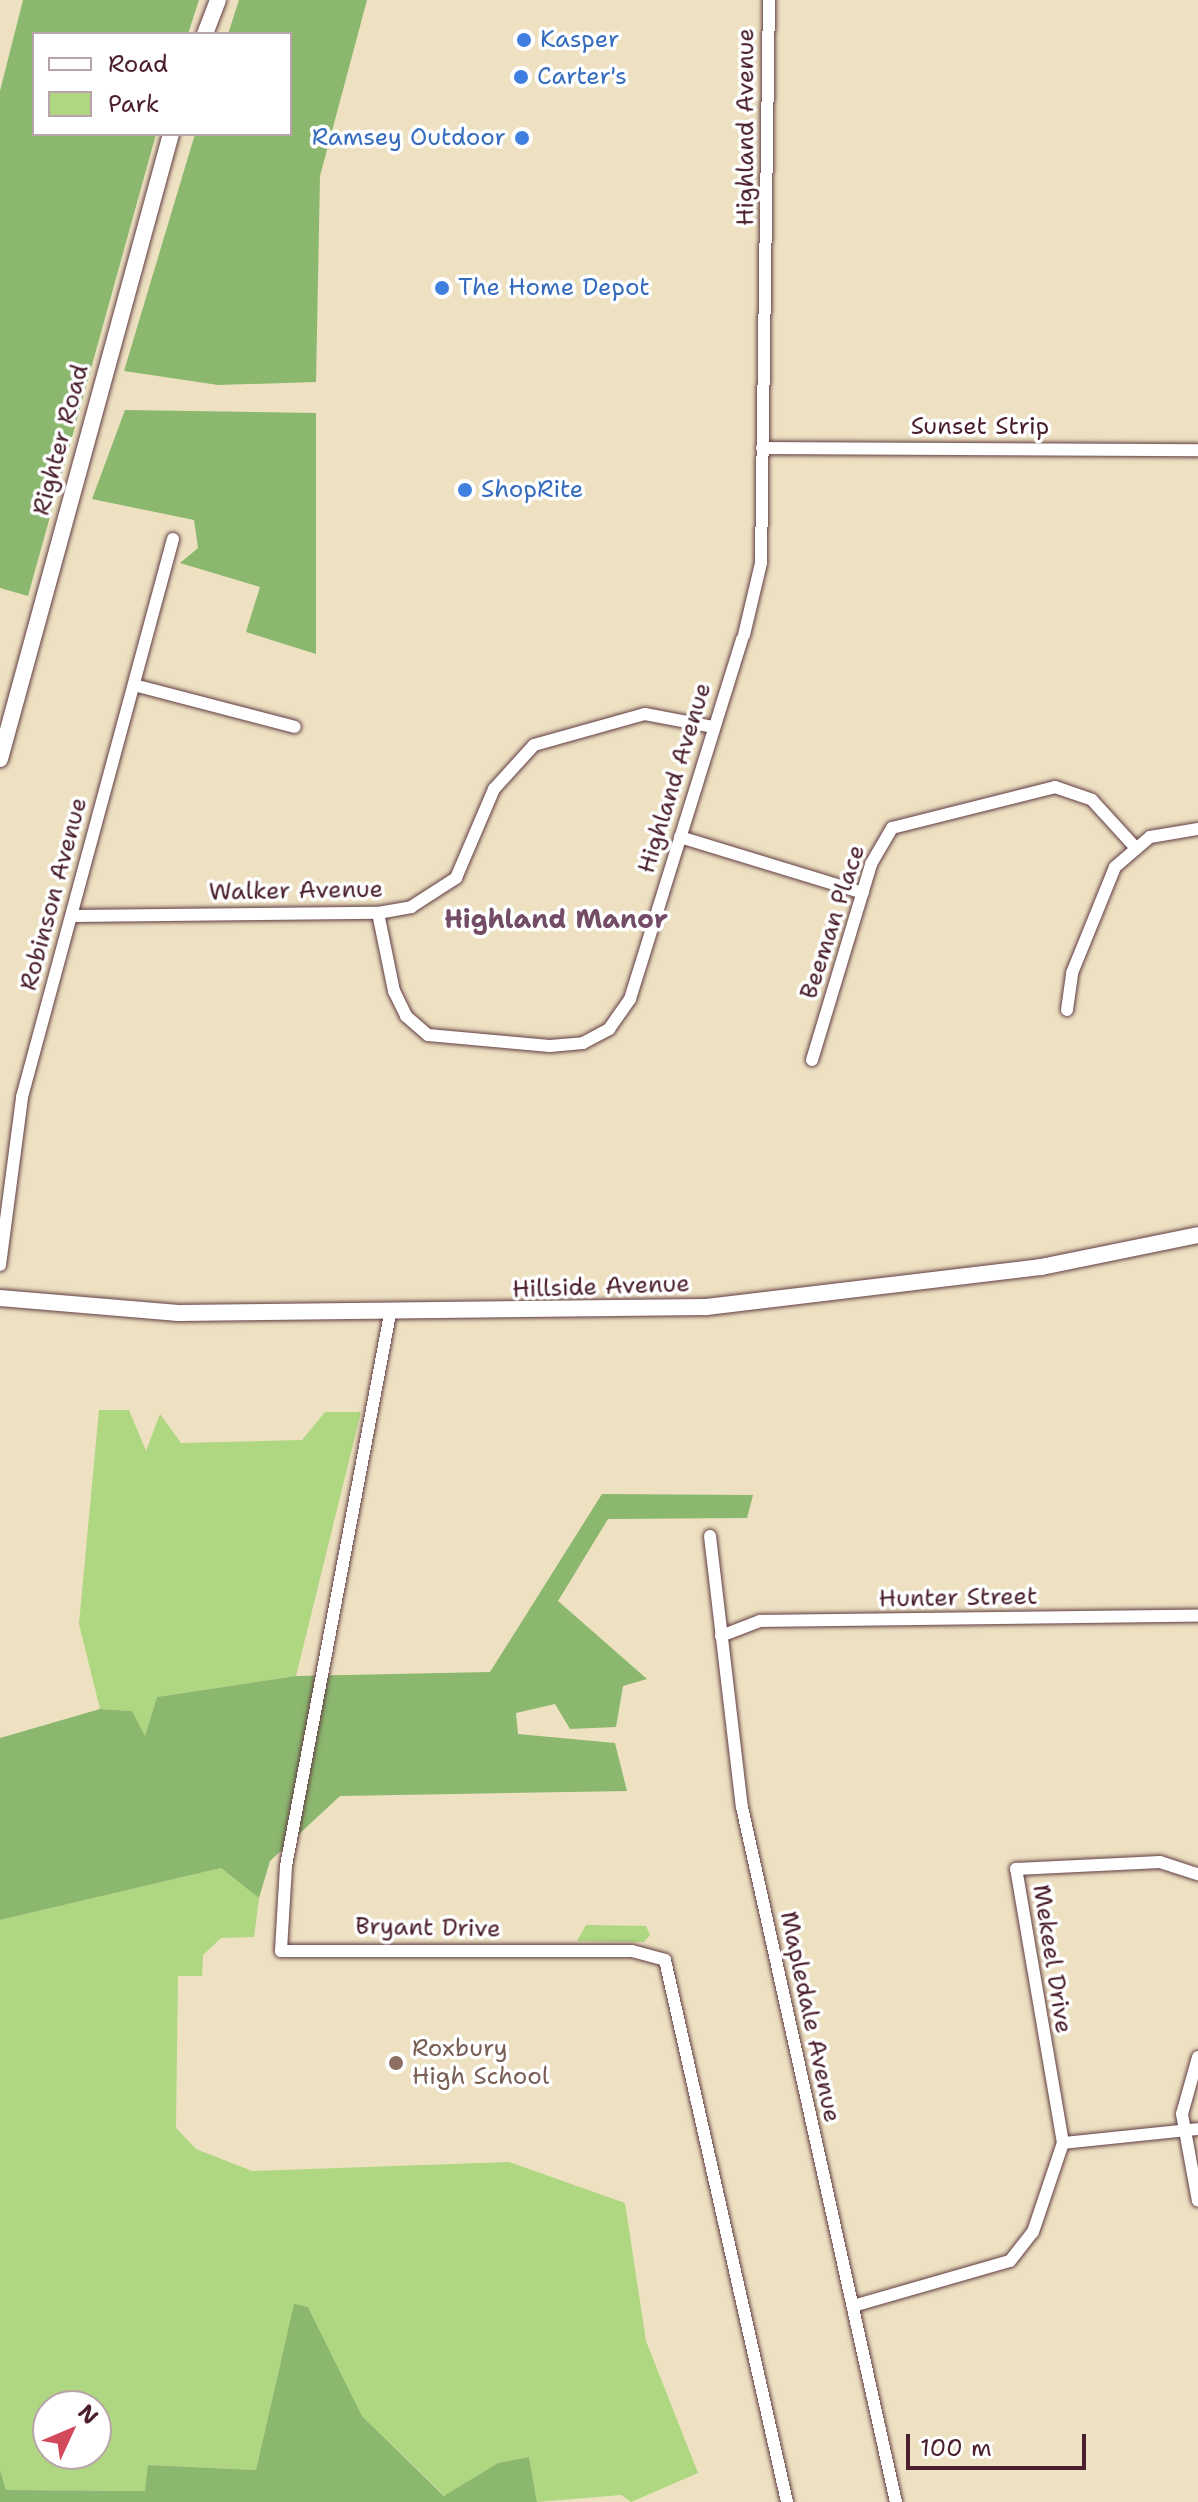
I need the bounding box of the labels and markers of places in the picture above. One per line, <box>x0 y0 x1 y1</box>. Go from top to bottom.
place label: Kasper <box>540 26 619 54</box>
marker: Kasper <box>515 31 533 49</box>
place label: Carter's <box>537 63 627 91</box>
marker: Carter's <box>512 68 530 86</box>
place label: Ramsey Outdoor <box>312 124 506 152</box>
marker: Ramsey Outdoor <box>513 129 531 147</box>
place label: The Home Depot <box>458 274 650 302</box>
marker: The Home Depot <box>433 279 451 297</box>
place label: ShopRite <box>481 476 583 504</box>
marker: ShopRite <box>456 481 474 499</box>
place label: Roxbury High School <box>412 2035 549 2091</box>
marker: Roxbury High School <box>387 2054 405 2072</box>

